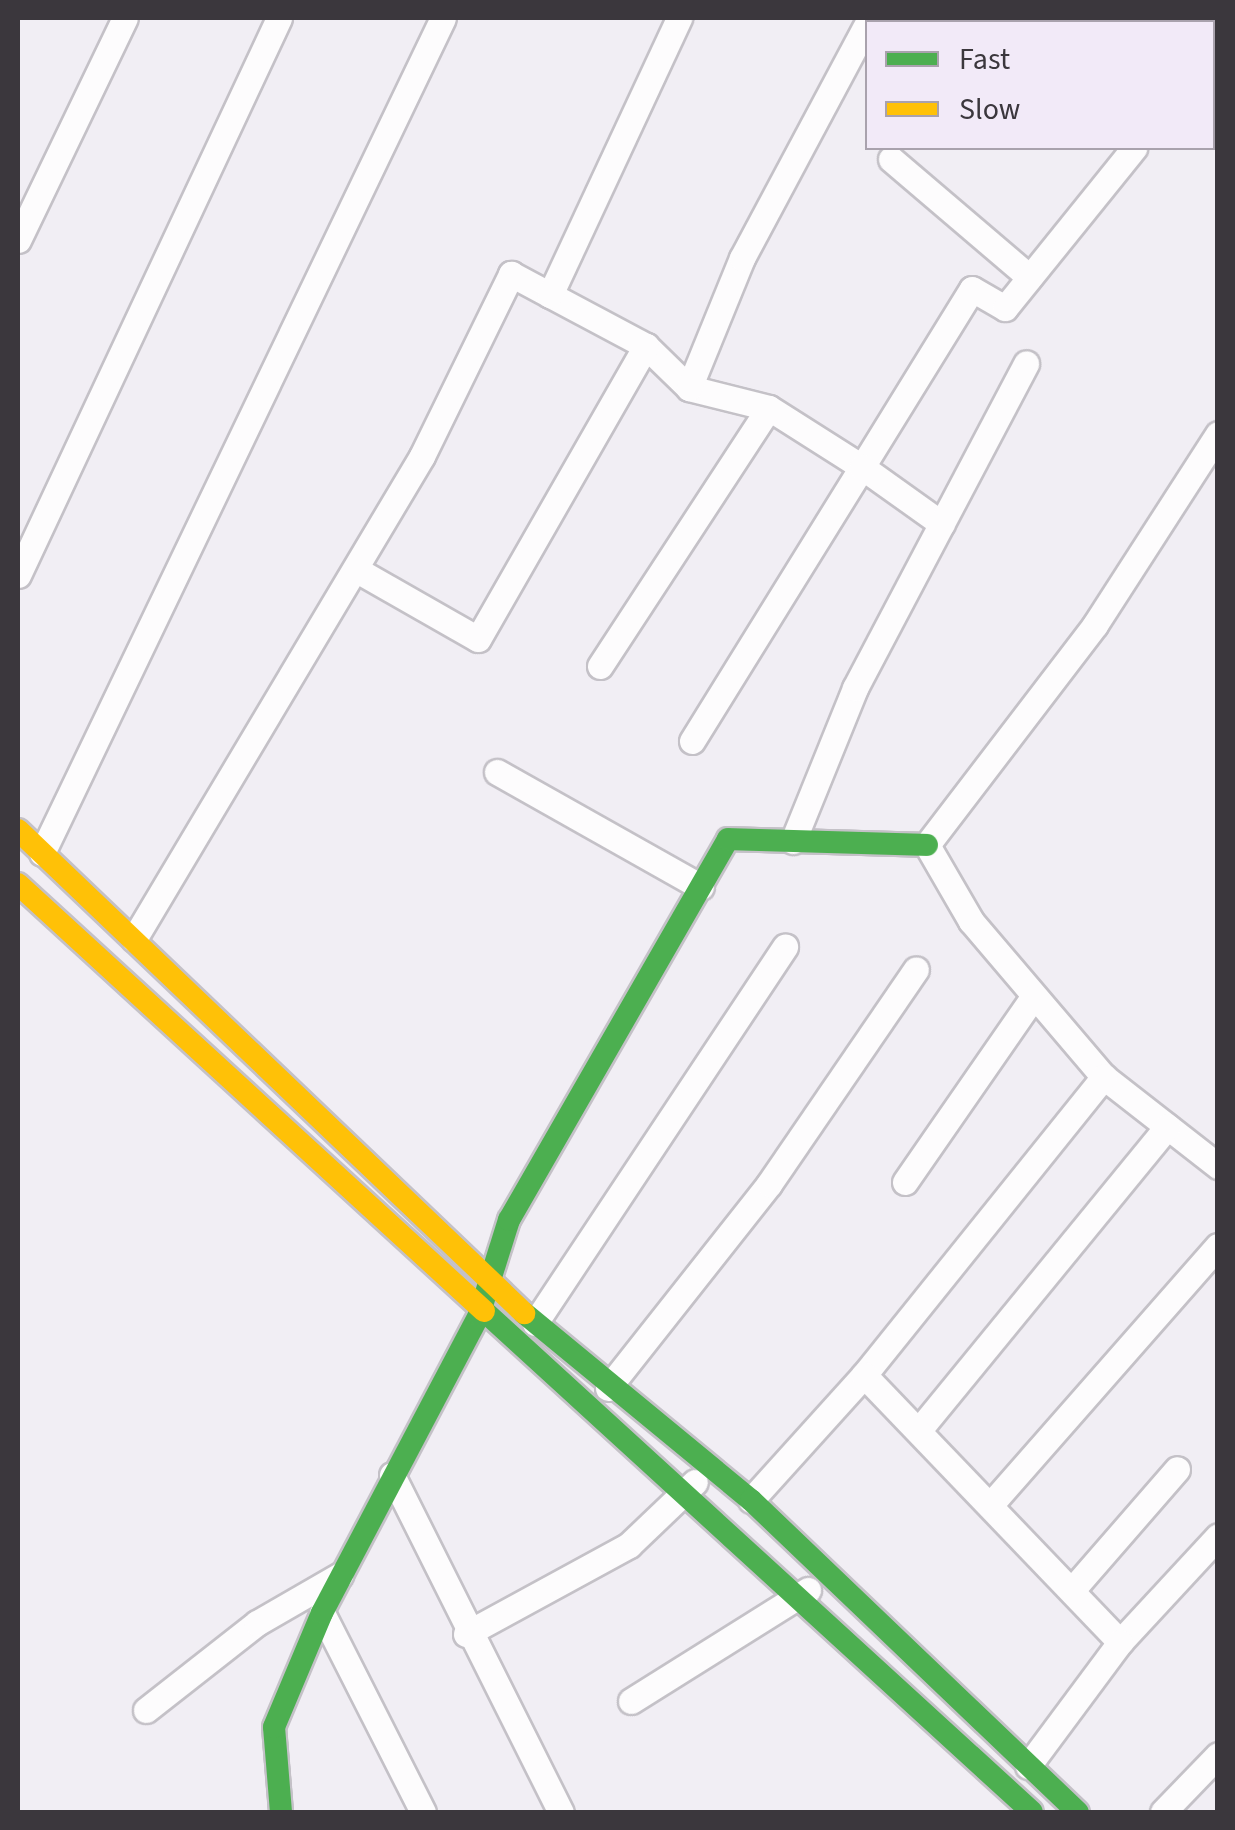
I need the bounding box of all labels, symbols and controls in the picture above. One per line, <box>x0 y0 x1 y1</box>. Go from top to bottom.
legend <box>865 20 1215 150</box>
text: Fast <box>959 38 1010 81</box>
text: Slow <box>959 88 1020 131</box>

